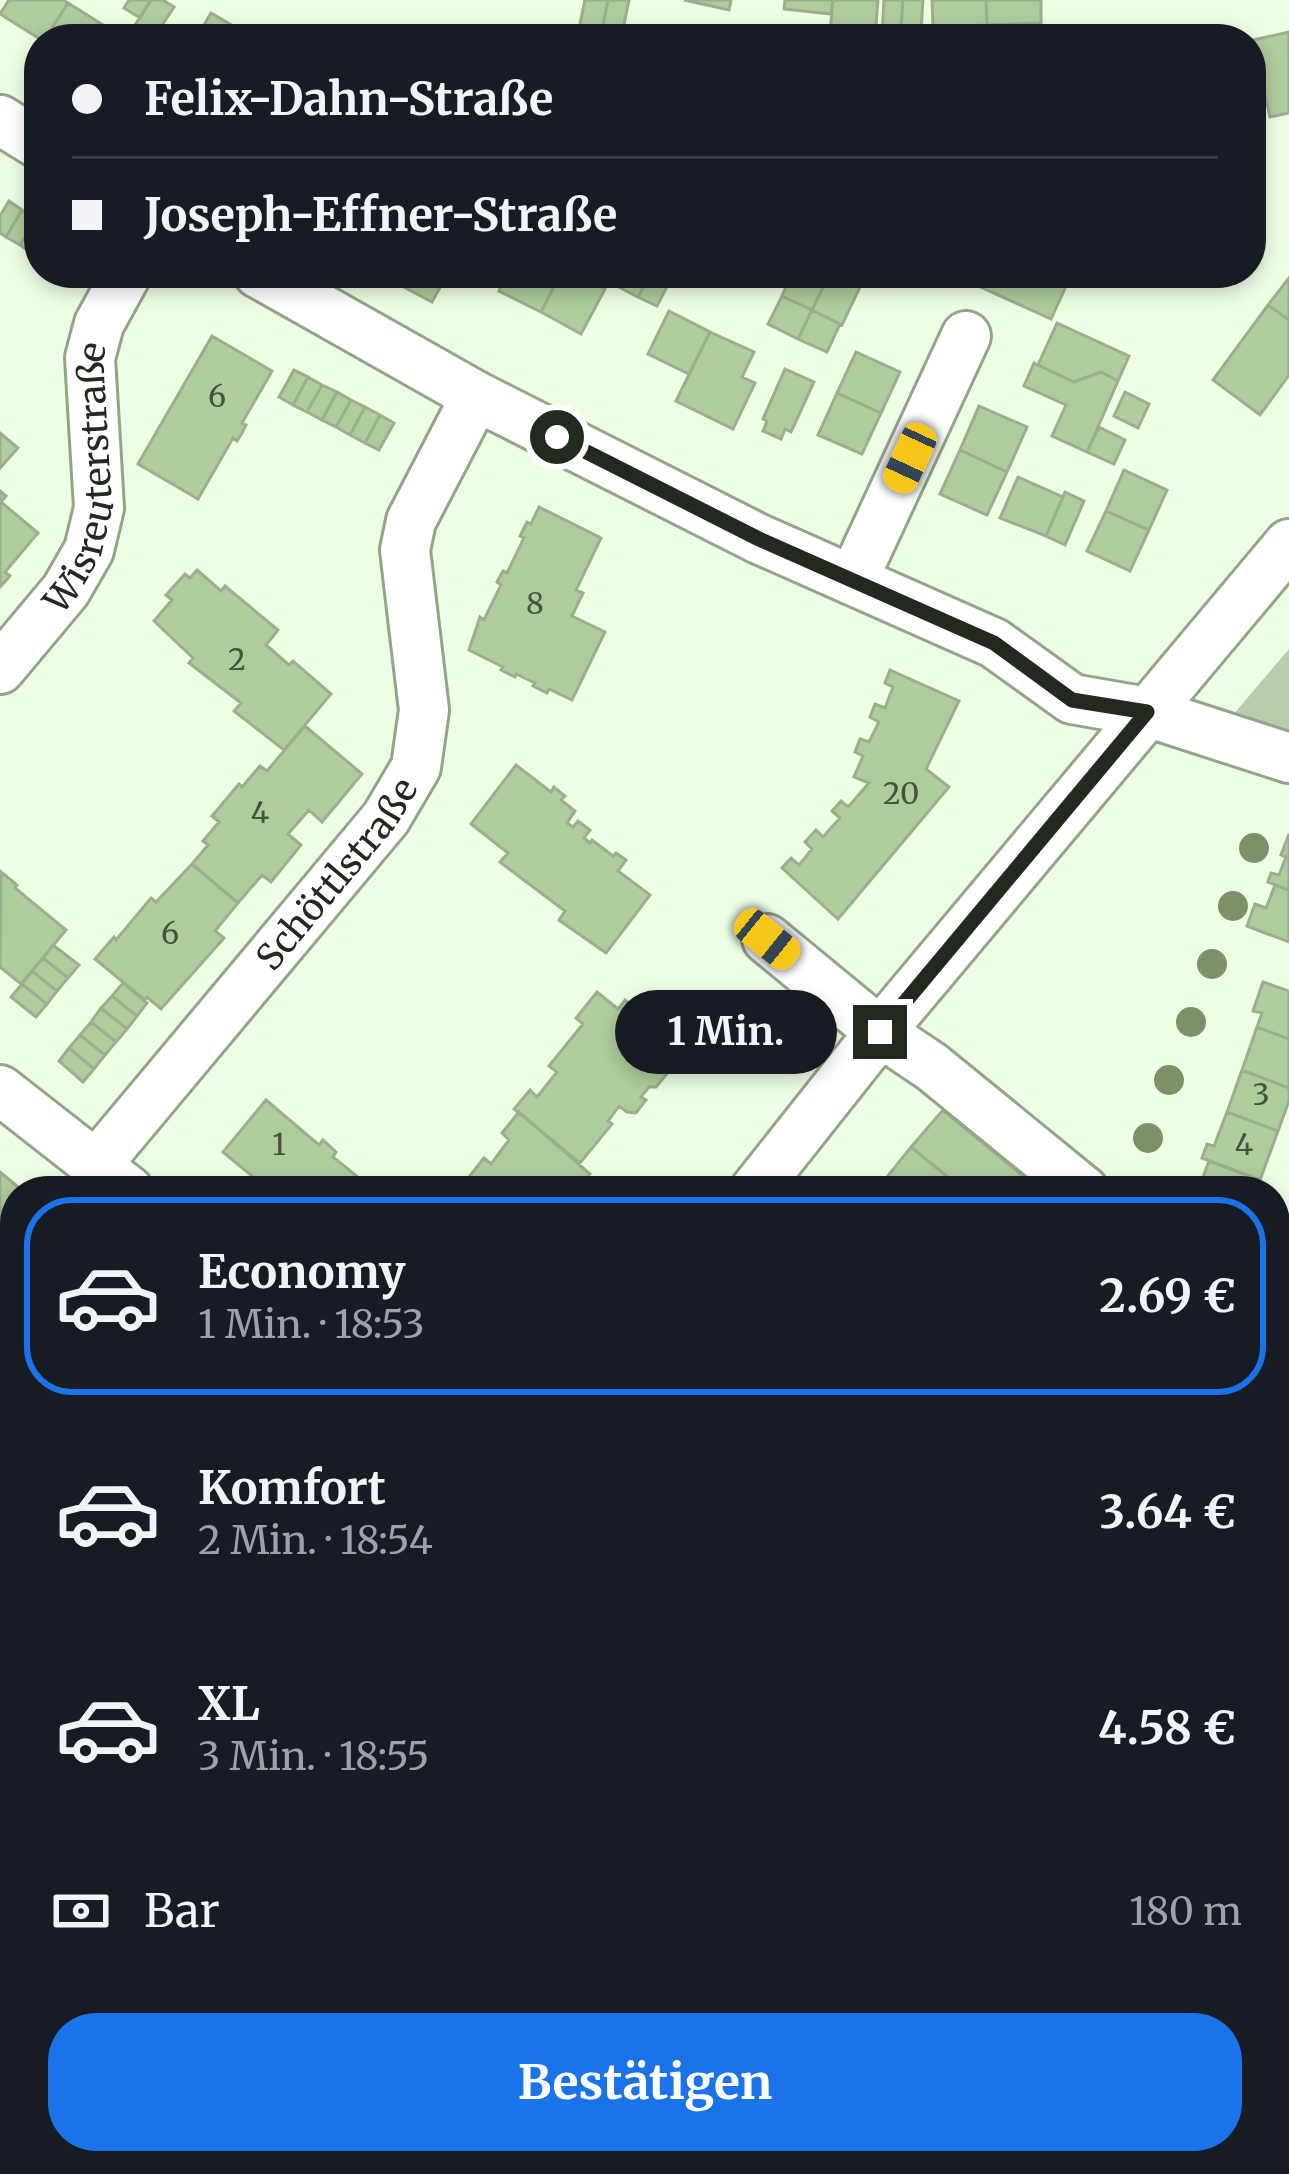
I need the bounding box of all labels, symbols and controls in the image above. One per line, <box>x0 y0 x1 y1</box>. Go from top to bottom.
text: Felix-Dahn-Straße <box>144 71 553 127</box>
text: Joseph-Effner-Straße <box>144 187 617 243</box>
street label: Wisreuterstraße <box>34 337 123 623</box>
house number: 6 <box>208 377 226 415</box>
route start <box>530 410 584 464</box>
car <box>878 418 942 498</box>
house number: 8 <box>526 584 544 622</box>
house number: 2 <box>228 640 246 678</box>
street label: Schöttlstraße <box>247 770 427 979</box>
house number: 20 <box>883 774 919 812</box>
house number: 4 <box>251 793 269 831</box>
car <box>728 902 806 976</box>
house number: 6 <box>161 914 179 952</box>
callout: 1 Min. <box>616 990 838 1074</box>
route end <box>853 1005 907 1059</box>
text: 1 Min. <box>668 1007 784 1056</box>
house number: 3 <box>1252 1075 1270 1113</box>
house number: 1 <box>272 1125 286 1163</box>
house number: 4 <box>1235 1125 1253 1163</box>
icon: car <box>54 1242 162 1350</box>
text: Economy <box>198 1244 406 1300</box>
text: 2.69 € <box>1099 1268 1236 1324</box>
text: 1 Min. · 18:53 <box>198 1300 425 1349</box>
icon: car <box>54 1458 162 1566</box>
text: Komfort <box>198 1460 386 1516</box>
text: 3.64 € <box>1099 1484 1236 1540</box>
text: 2 Min. · 18:54 <box>198 1516 433 1565</box>
icon: car <box>54 1674 162 1782</box>
text: XL <box>198 1676 260 1732</box>
text: 4.58 € <box>1098 1700 1236 1756</box>
text: 3 Min. · 18:55 <box>198 1732 429 1781</box>
icon: cash <box>48 1878 114 1944</box>
text: Bar <box>144 1883 220 1939</box>
text: 180 m <box>1129 1887 1242 1936</box>
button: Bestätigen <box>48 2013 1242 2151</box>

